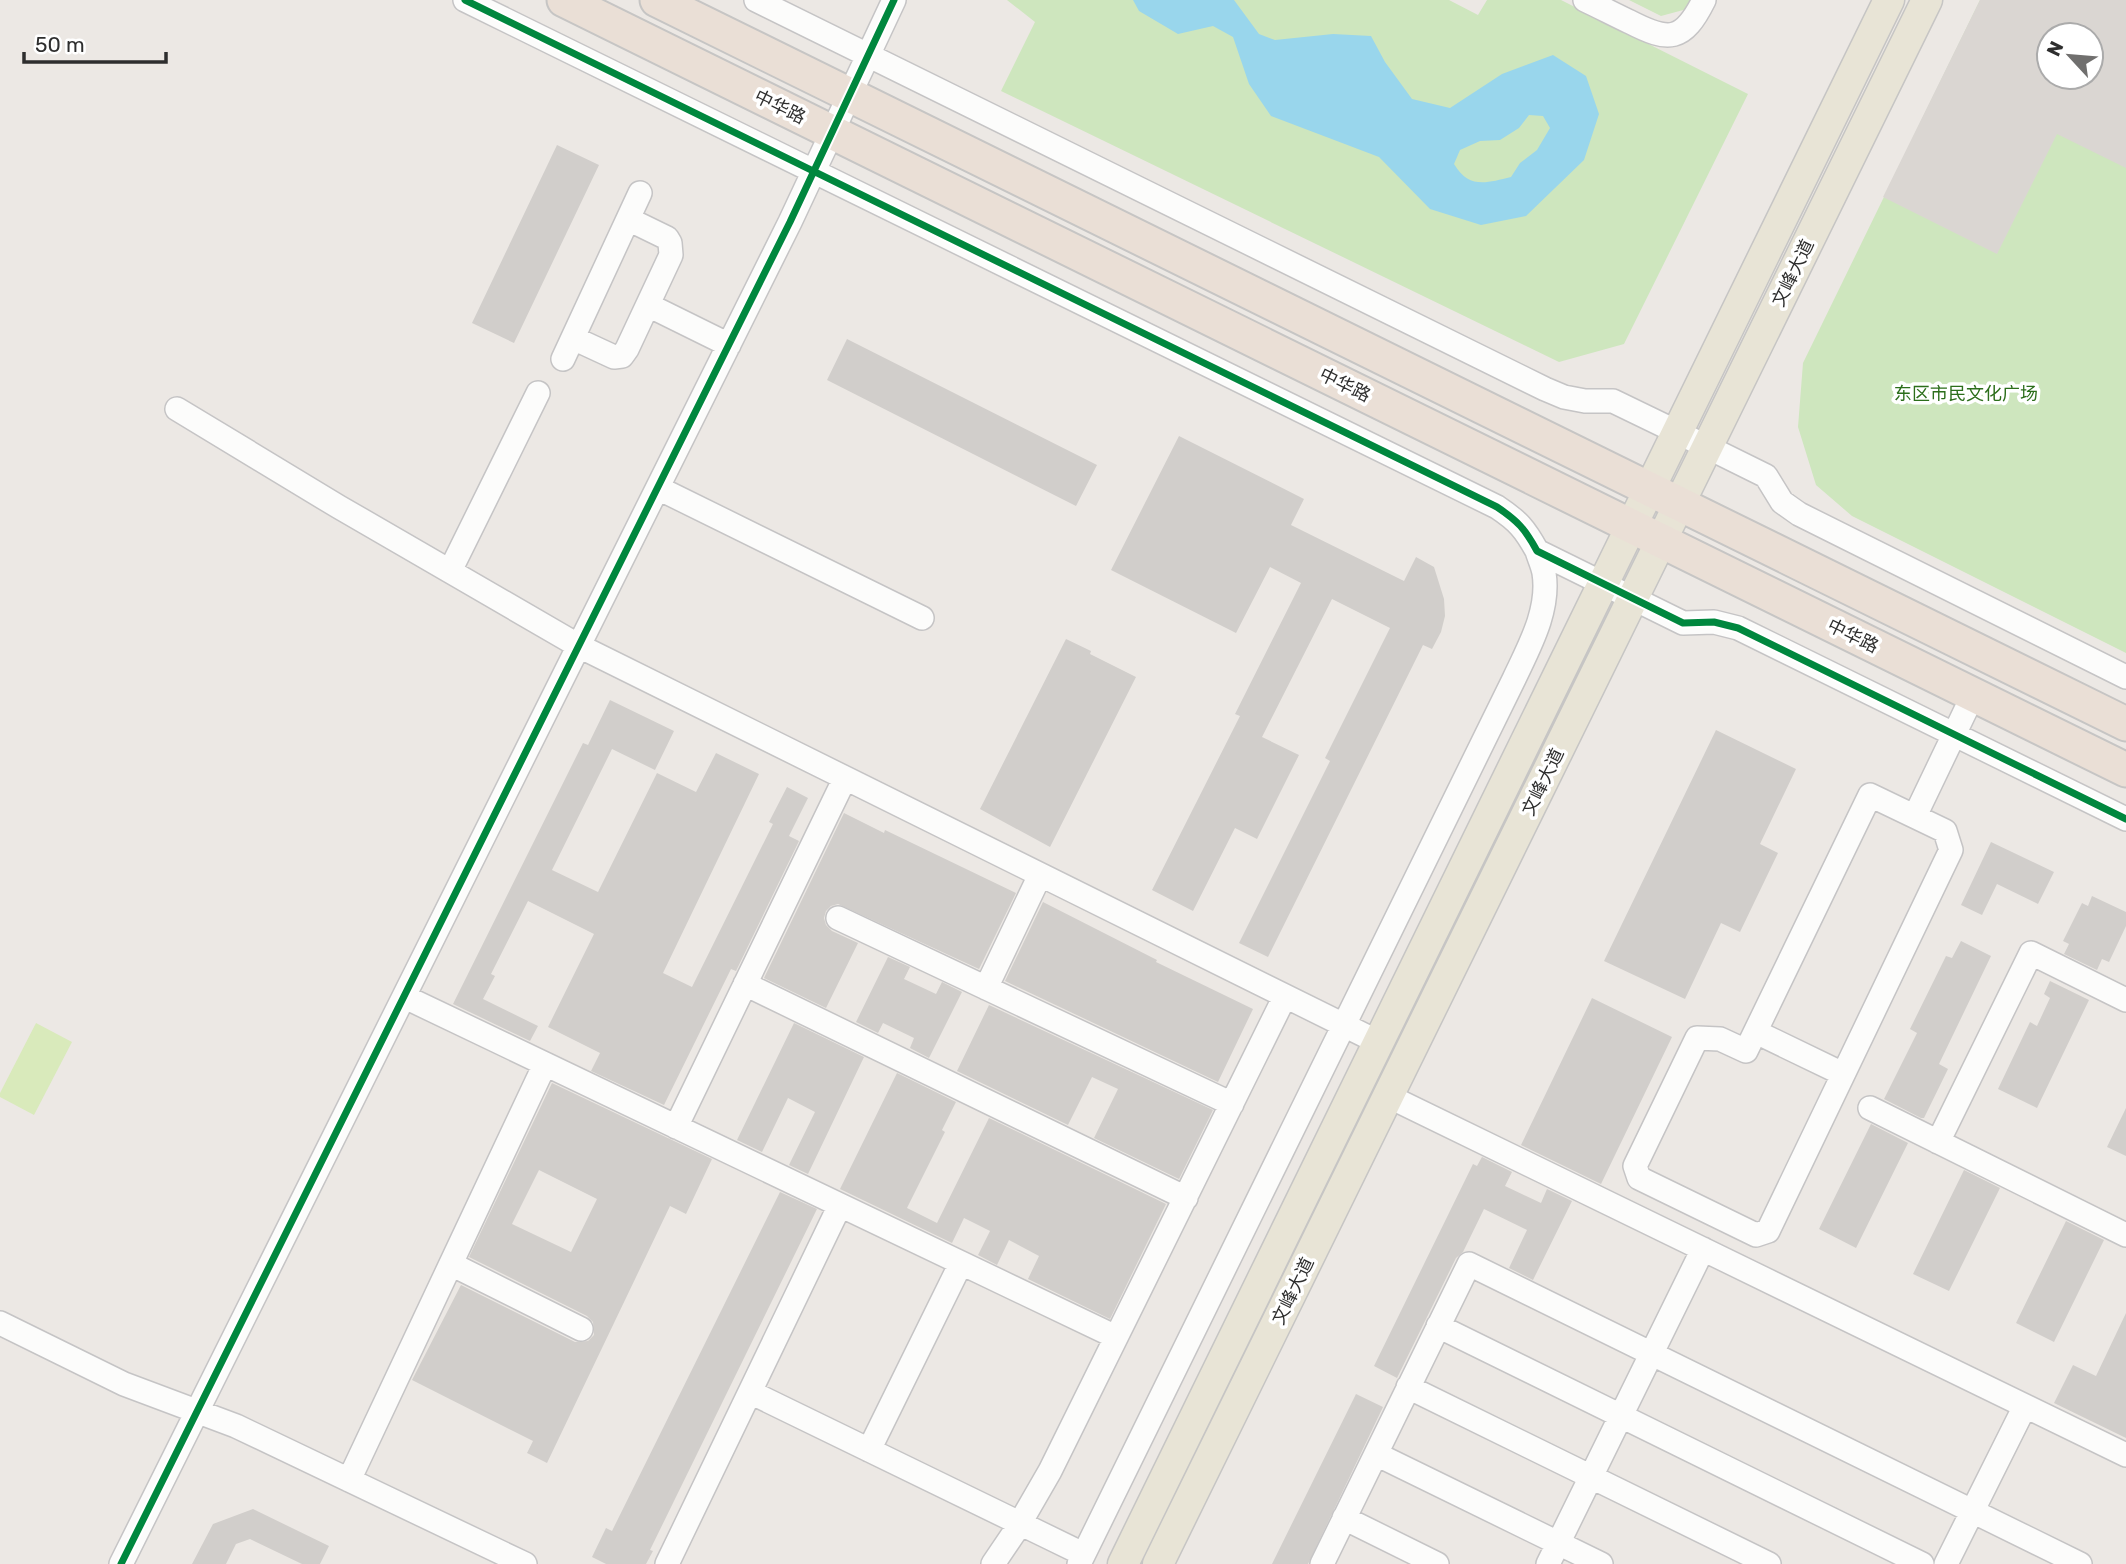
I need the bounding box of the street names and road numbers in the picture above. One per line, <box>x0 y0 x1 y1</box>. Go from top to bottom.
street label: 中华路 <box>751 85 809 129</box>
street label: 文峰大道 <box>1767 236 1819 310</box>
street label: 中华路 <box>1316 363 1374 407</box>
street label: 中华路 <box>1824 614 1882 658</box>
street label: 文峰大道 <box>1517 745 1569 819</box>
street label: 文峰大道 <box>1267 1254 1319 1328</box>

